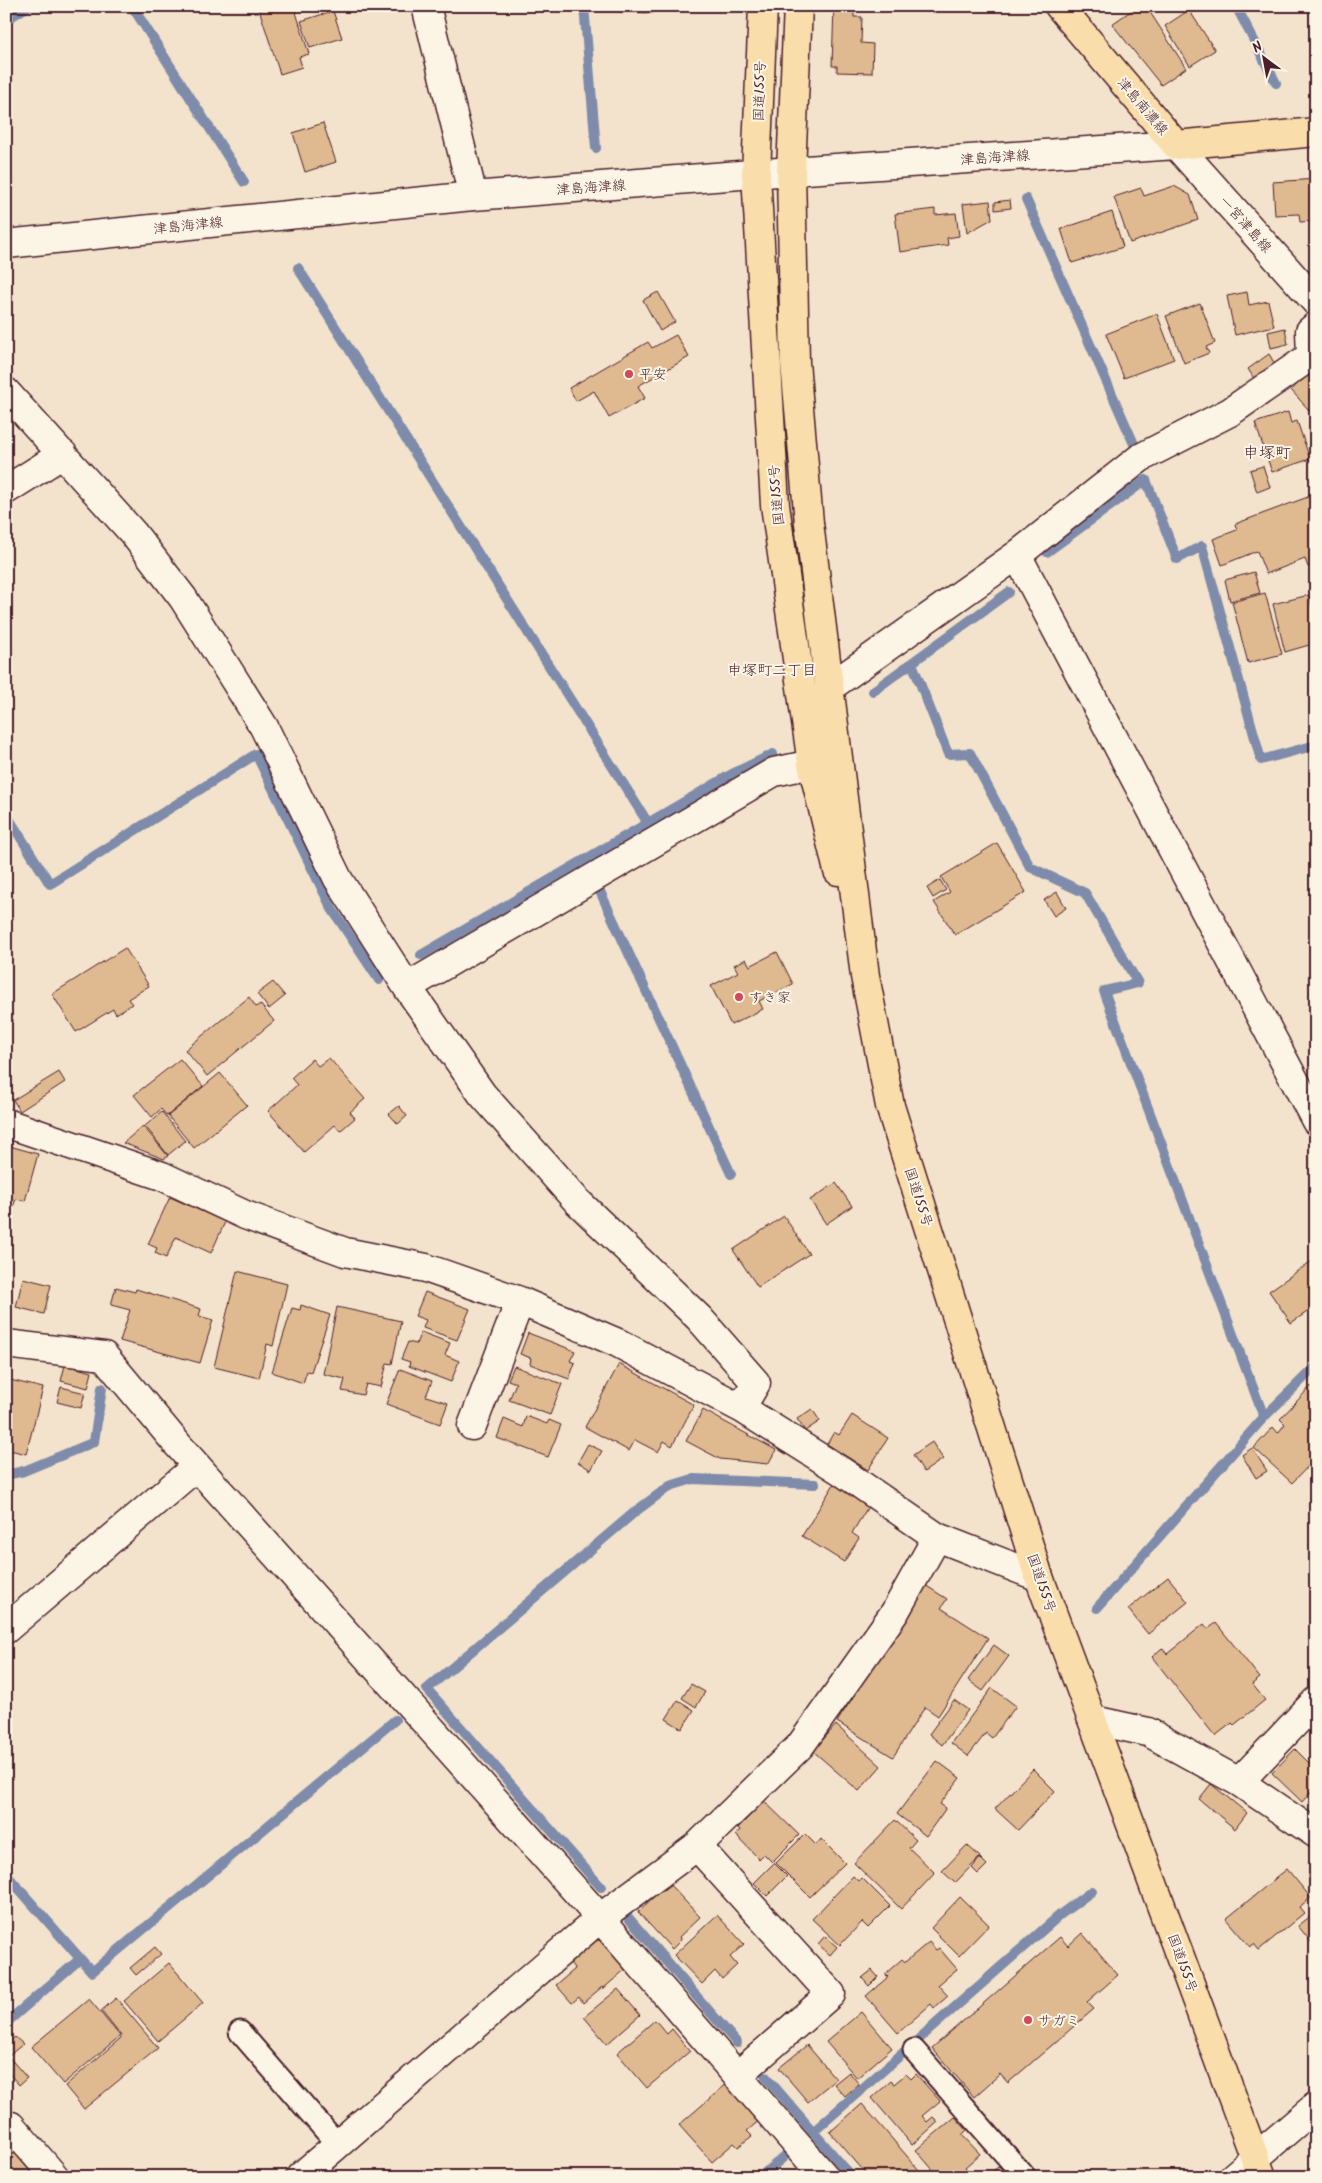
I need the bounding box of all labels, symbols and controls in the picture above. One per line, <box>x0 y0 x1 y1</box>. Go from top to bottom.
north arrow <box>1240 32 1290 82</box>
text: N <box>1248 36 1267 59</box>
street label: 国道155号 <box>748 60 772 122</box>
street label: 津島南濃線 <box>1111 73 1173 141</box>
street label: 津島海津線 <box>959 145 1031 171</box>
street label: 津島海津線 <box>555 175 627 201</box>
street label: 一宮津島線 <box>1214 191 1277 258</box>
street label: 津島海津線 <box>152 211 224 241</box>
place label: 平安 <box>639 364 667 386</box>
marker: 平安 <box>623 368 635 380</box>
district label: 申塚町 <box>1243 441 1291 466</box>
street label: 国道155号 <box>763 463 791 526</box>
district label: 申塚町二丁目 <box>727 659 817 683</box>
place label: すき家 <box>749 987 791 1009</box>
marker: すき家 <box>733 991 745 1003</box>
street label: 国道155号 <box>898 1165 938 1230</box>
street label: 国道155号 <box>1021 1551 1061 1616</box>
street label: 国道155号 <box>1161 1931 1203 1996</box>
place label: サガミ <box>1038 2010 1080 2032</box>
marker: サガミ <box>1022 2014 1034 2026</box>

